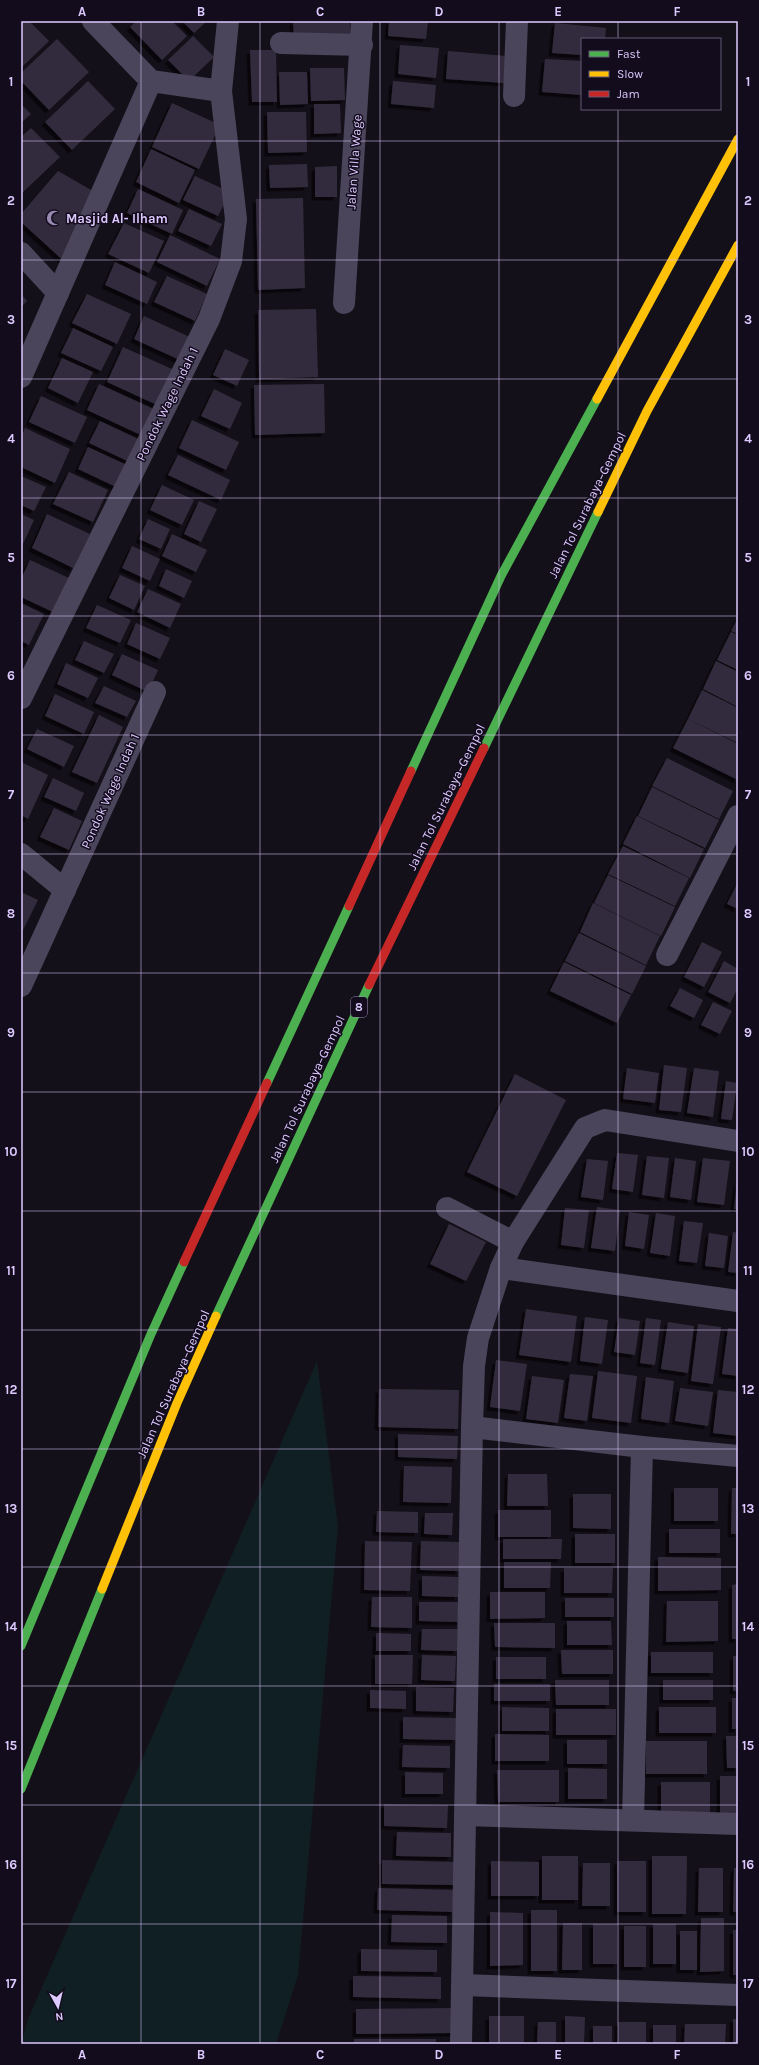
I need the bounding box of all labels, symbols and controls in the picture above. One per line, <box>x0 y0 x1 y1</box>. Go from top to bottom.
text: A <box>78 4 86 19</box>
text: B <box>197 4 205 19</box>
text: C <box>316 4 324 19</box>
text: D <box>435 4 444 19</box>
text: E <box>554 4 562 19</box>
text: F <box>673 4 681 19</box>
legend <box>581 38 721 110</box>
text: Fast <box>617 47 641 61</box>
text: Slow <box>617 67 643 81</box>
text: 1 <box>9 74 13 89</box>
text: 1 <box>746 74 750 89</box>
text: Jam <box>617 87 640 101</box>
street label: Jalan Villa Wage <box>343 114 365 210</box>
text: 2 <box>7 193 15 208</box>
text: 2 <box>744 193 752 208</box>
mosque icon: Masjid Al- Ilham <box>45 209 63 227</box>
place label: Masjid Al- Ilham <box>66 211 168 226</box>
text: 3 <box>7 312 15 327</box>
text: 3 <box>744 312 752 327</box>
street label: Pondok Wage Indah 1 <box>133 345 201 463</box>
street label: Jalan Tol Surabaya–Gempol <box>545 429 629 581</box>
text: 4 <box>7 431 15 446</box>
text: 4 <box>744 431 752 446</box>
text: 5 <box>7 550 15 565</box>
text: 5 <box>744 550 752 565</box>
text: 6 <box>7 668 15 683</box>
text: 6 <box>744 668 752 683</box>
street label: Jalan Tol Surabaya–Gempol <box>404 721 488 873</box>
street label: Pondok Wage Indah 1 <box>78 731 142 851</box>
text: 7 <box>8 787 15 802</box>
text: 7 <box>745 787 752 802</box>
text: 8 <box>7 906 15 921</box>
text: 8 <box>744 906 752 921</box>
road number: 8 <box>351 997 367 1017</box>
street label: Jalan Tol Surabaya–Gempol <box>266 1013 348 1165</box>
text: 9 <box>7 1025 15 1040</box>
text: 9 <box>744 1025 752 1040</box>
text: 10 <box>5 1144 17 1159</box>
text: 10 <box>742 1144 754 1159</box>
text: 11 <box>6 1263 16 1278</box>
text: 11 <box>743 1263 753 1278</box>
street label: Jalan Tol Surabaya–Gempol <box>133 1308 213 1460</box>
text: 12 <box>5 1382 17 1397</box>
text: 12 <box>742 1382 754 1397</box>
text: 13 <box>5 1501 17 1516</box>
text: 13 <box>742 1501 754 1516</box>
text: 14 <box>5 1619 17 1634</box>
text: 14 <box>742 1619 754 1634</box>
text: 15 <box>5 1738 18 1753</box>
text: 15 <box>742 1738 755 1753</box>
text: 16 <box>5 1857 17 1872</box>
text: 16 <box>742 1857 754 1872</box>
text: 17 <box>5 1976 17 1991</box>
text: 17 <box>742 1976 754 1991</box>
north arrow <box>38 1987 78 2027</box>
text: N <box>55 2009 64 2023</box>
text: A <box>78 2047 86 2062</box>
text: B <box>197 2047 205 2062</box>
text: C <box>316 2047 324 2062</box>
text: D <box>435 2047 444 2062</box>
text: E <box>554 2047 562 2062</box>
text: F <box>673 2047 681 2062</box>

